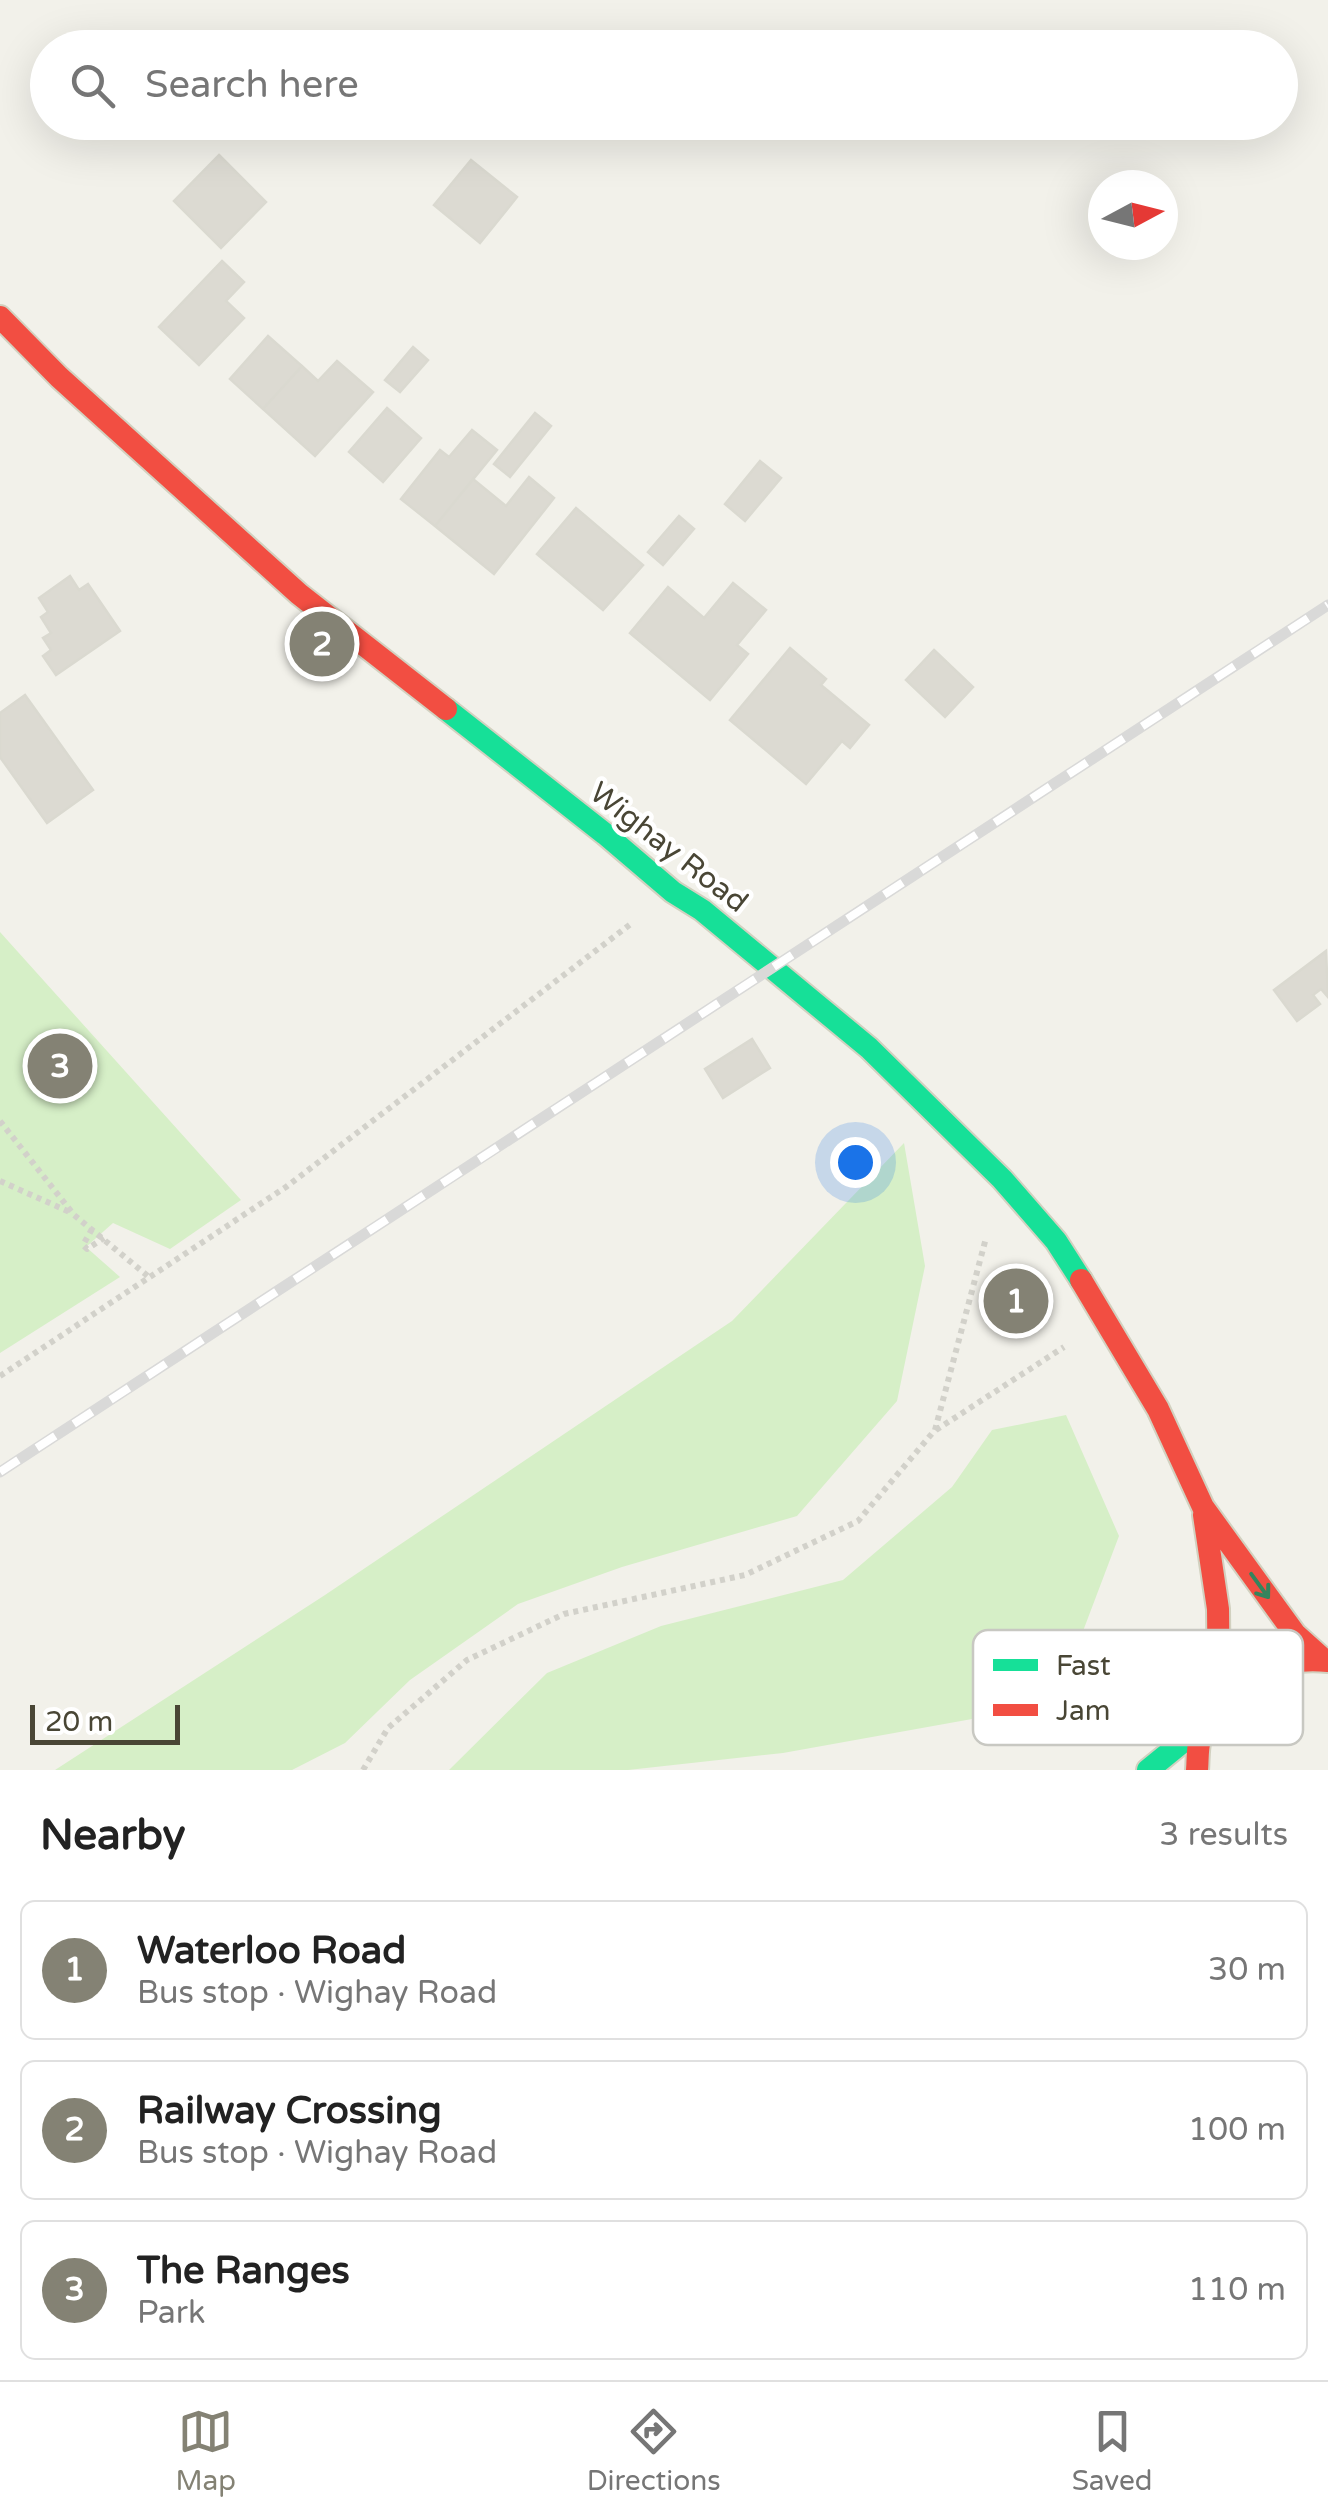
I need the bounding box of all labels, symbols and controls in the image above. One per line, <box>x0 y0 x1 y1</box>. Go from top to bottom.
search box <box>30 30 1298 140</box>
icon: search <box>65 58 120 113</box>
text: Search here <box>145 62 359 108</box>
north arrow <box>1088 170 1178 260</box>
pin: 2 <box>290 606 354 682</box>
street label: Wighay Road <box>582 774 755 921</box>
pin: 3 <box>28 1028 92 1104</box>
your location <box>830 1137 881 1188</box>
pin: 1 <box>984 1264 1048 1338</box>
one-way arrow <box>1249 1572 1270 1599</box>
legend <box>973 1630 1303 1745</box>
text: Fast <box>1056 1649 1111 1683</box>
text: Jam <box>1056 1694 1111 1728</box>
scale bar <box>30 1700 180 1744</box>
text: 20 m <box>45 1705 113 1739</box>
text: Nearby <box>40 1810 185 1861</box>
text: 3 results <box>1159 1816 1288 1854</box>
text: Waterloo Road <box>137 1928 406 1974</box>
text: 1 <box>64 1951 85 1989</box>
text: 30 m <box>1208 1951 1286 1989</box>
text: Bus stop · Wighay Road <box>137 1974 497 2012</box>
text: Railway Crossing <box>137 2088 442 2134</box>
text: 2 <box>64 2111 85 2149</box>
text: 100 m <box>1188 2111 1286 2149</box>
text: Bus stop · Wighay Road <box>137 2134 497 2172</box>
text: The Ranges <box>137 2248 350 2294</box>
text: 3 <box>64 2271 85 2309</box>
text: 110 m <box>1188 2271 1286 2309</box>
text: Park <box>137 2294 205 2332</box>
tab: Map <box>175 2404 236 2498</box>
tab: Directions <box>587 2404 721 2498</box>
tab: Saved <box>1072 2404 1153 2498</box>

